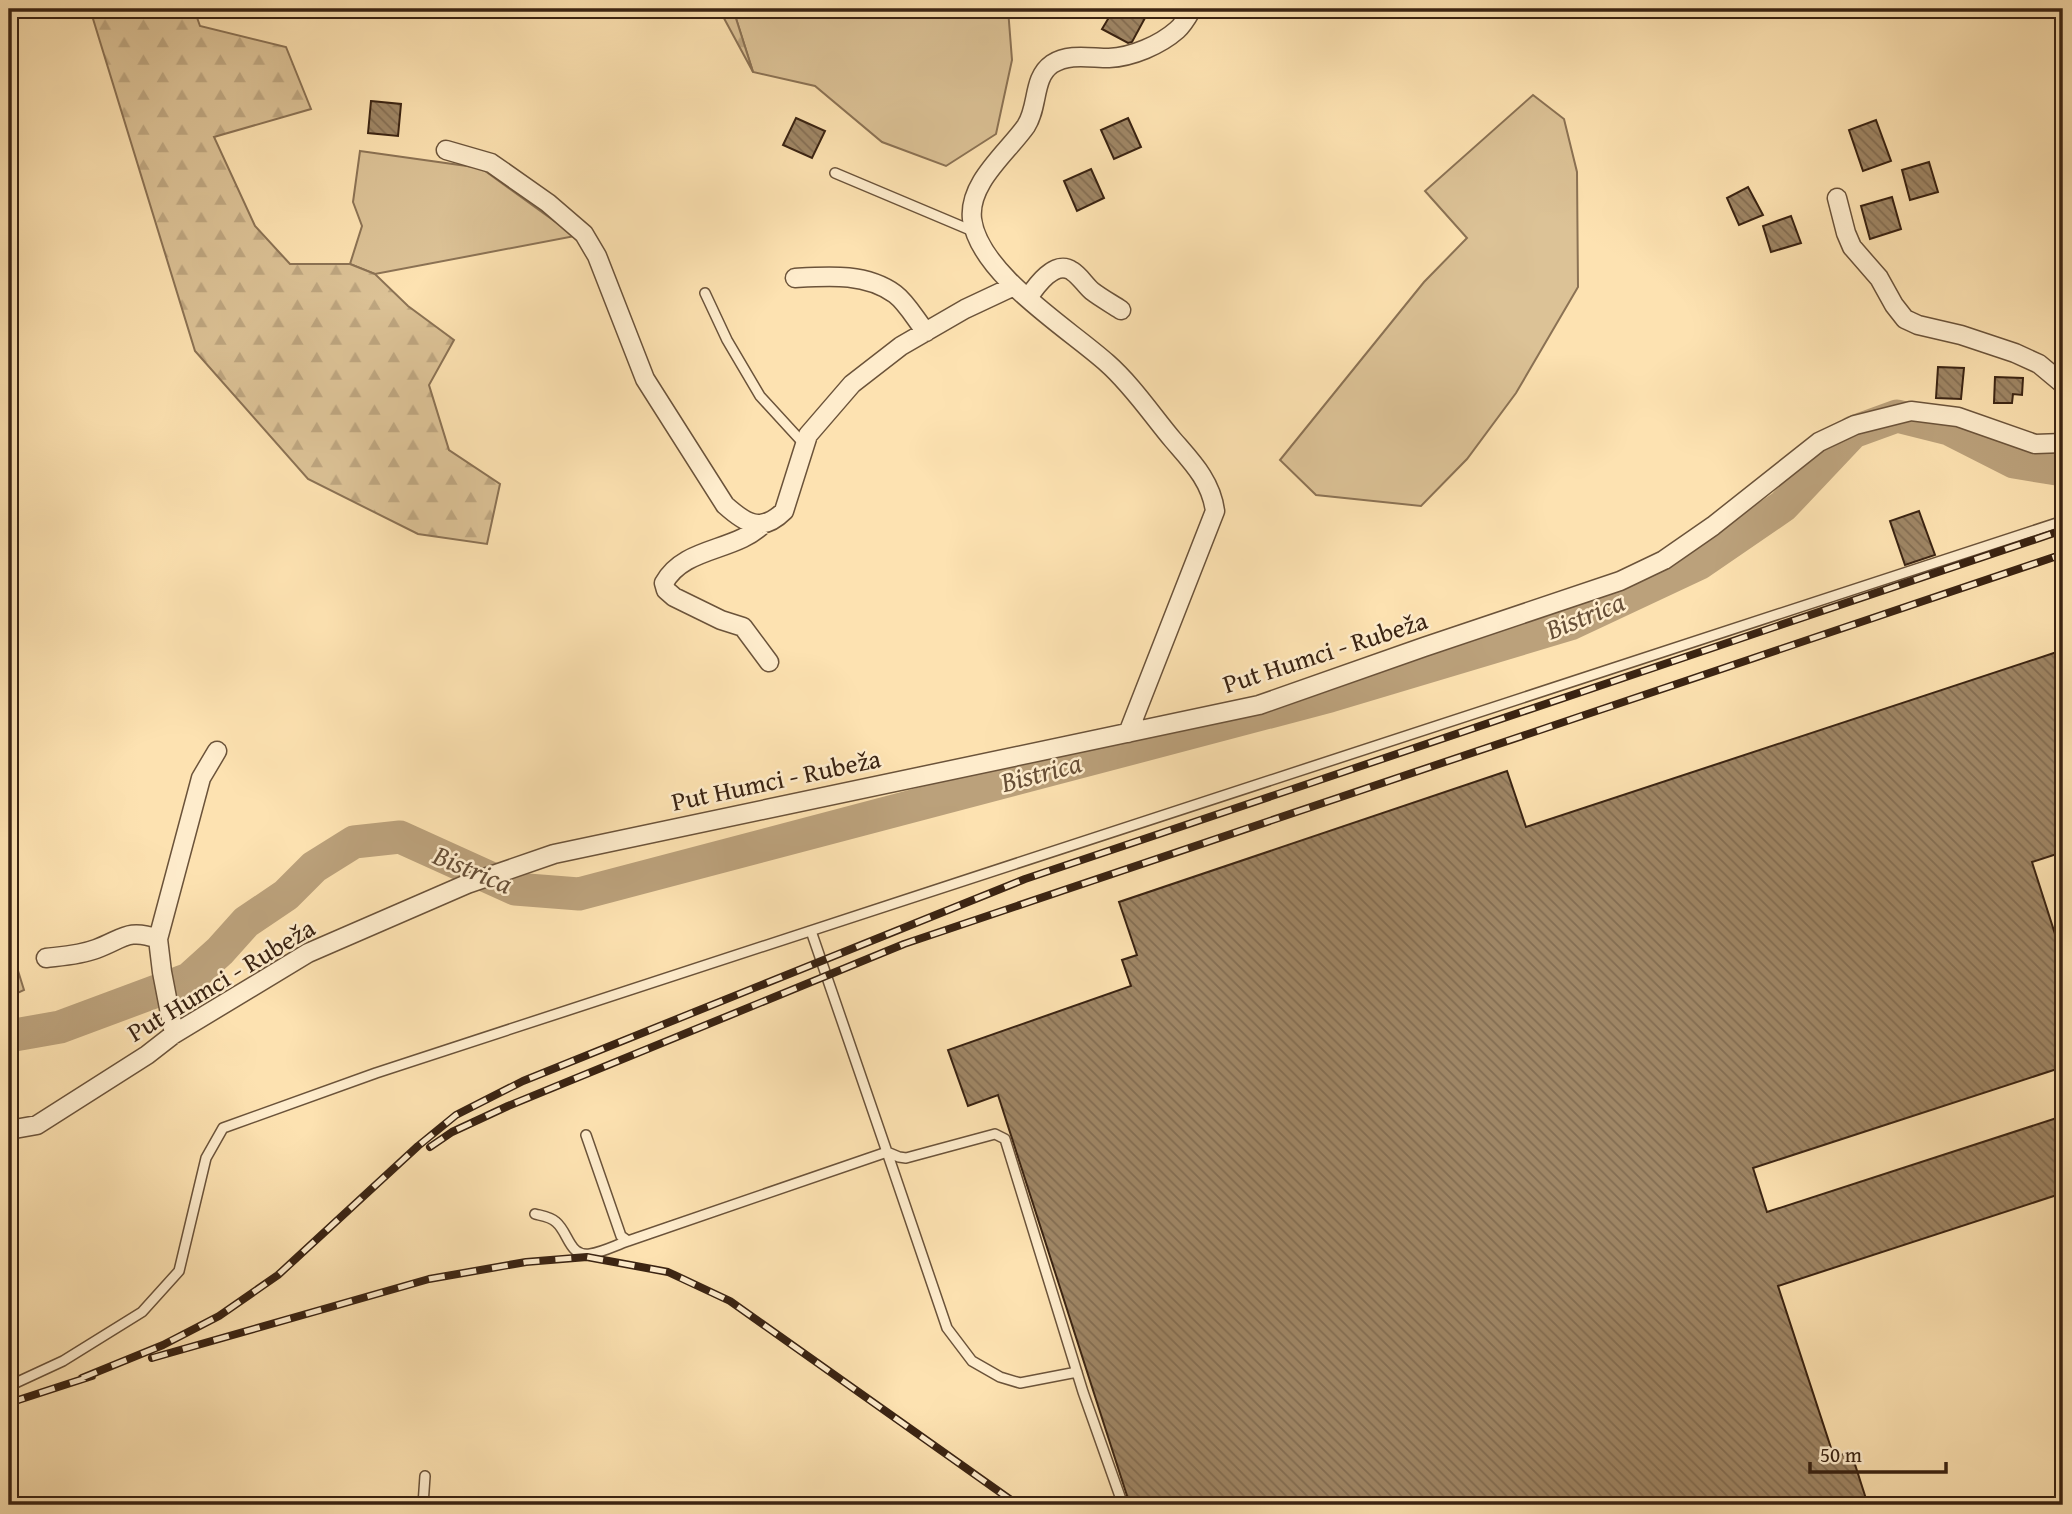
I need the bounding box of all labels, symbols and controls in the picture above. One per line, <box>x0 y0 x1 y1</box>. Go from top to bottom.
water label: Bistrica <box>1538 580 1631 649</box>
street label: Put Humci - Rubeža <box>1217 600 1433 703</box>
street label: Put Humci - Rubeža <box>668 738 885 821</box>
water label: Bistrica <box>995 741 1086 802</box>
water label: Bistrica <box>426 833 519 903</box>
street label: Put Humci - Rubeža <box>119 908 323 1051</box>
scale bar <box>1810 1430 1946 1474</box>
text: 50 m <box>1820 1439 1862 1470</box>

